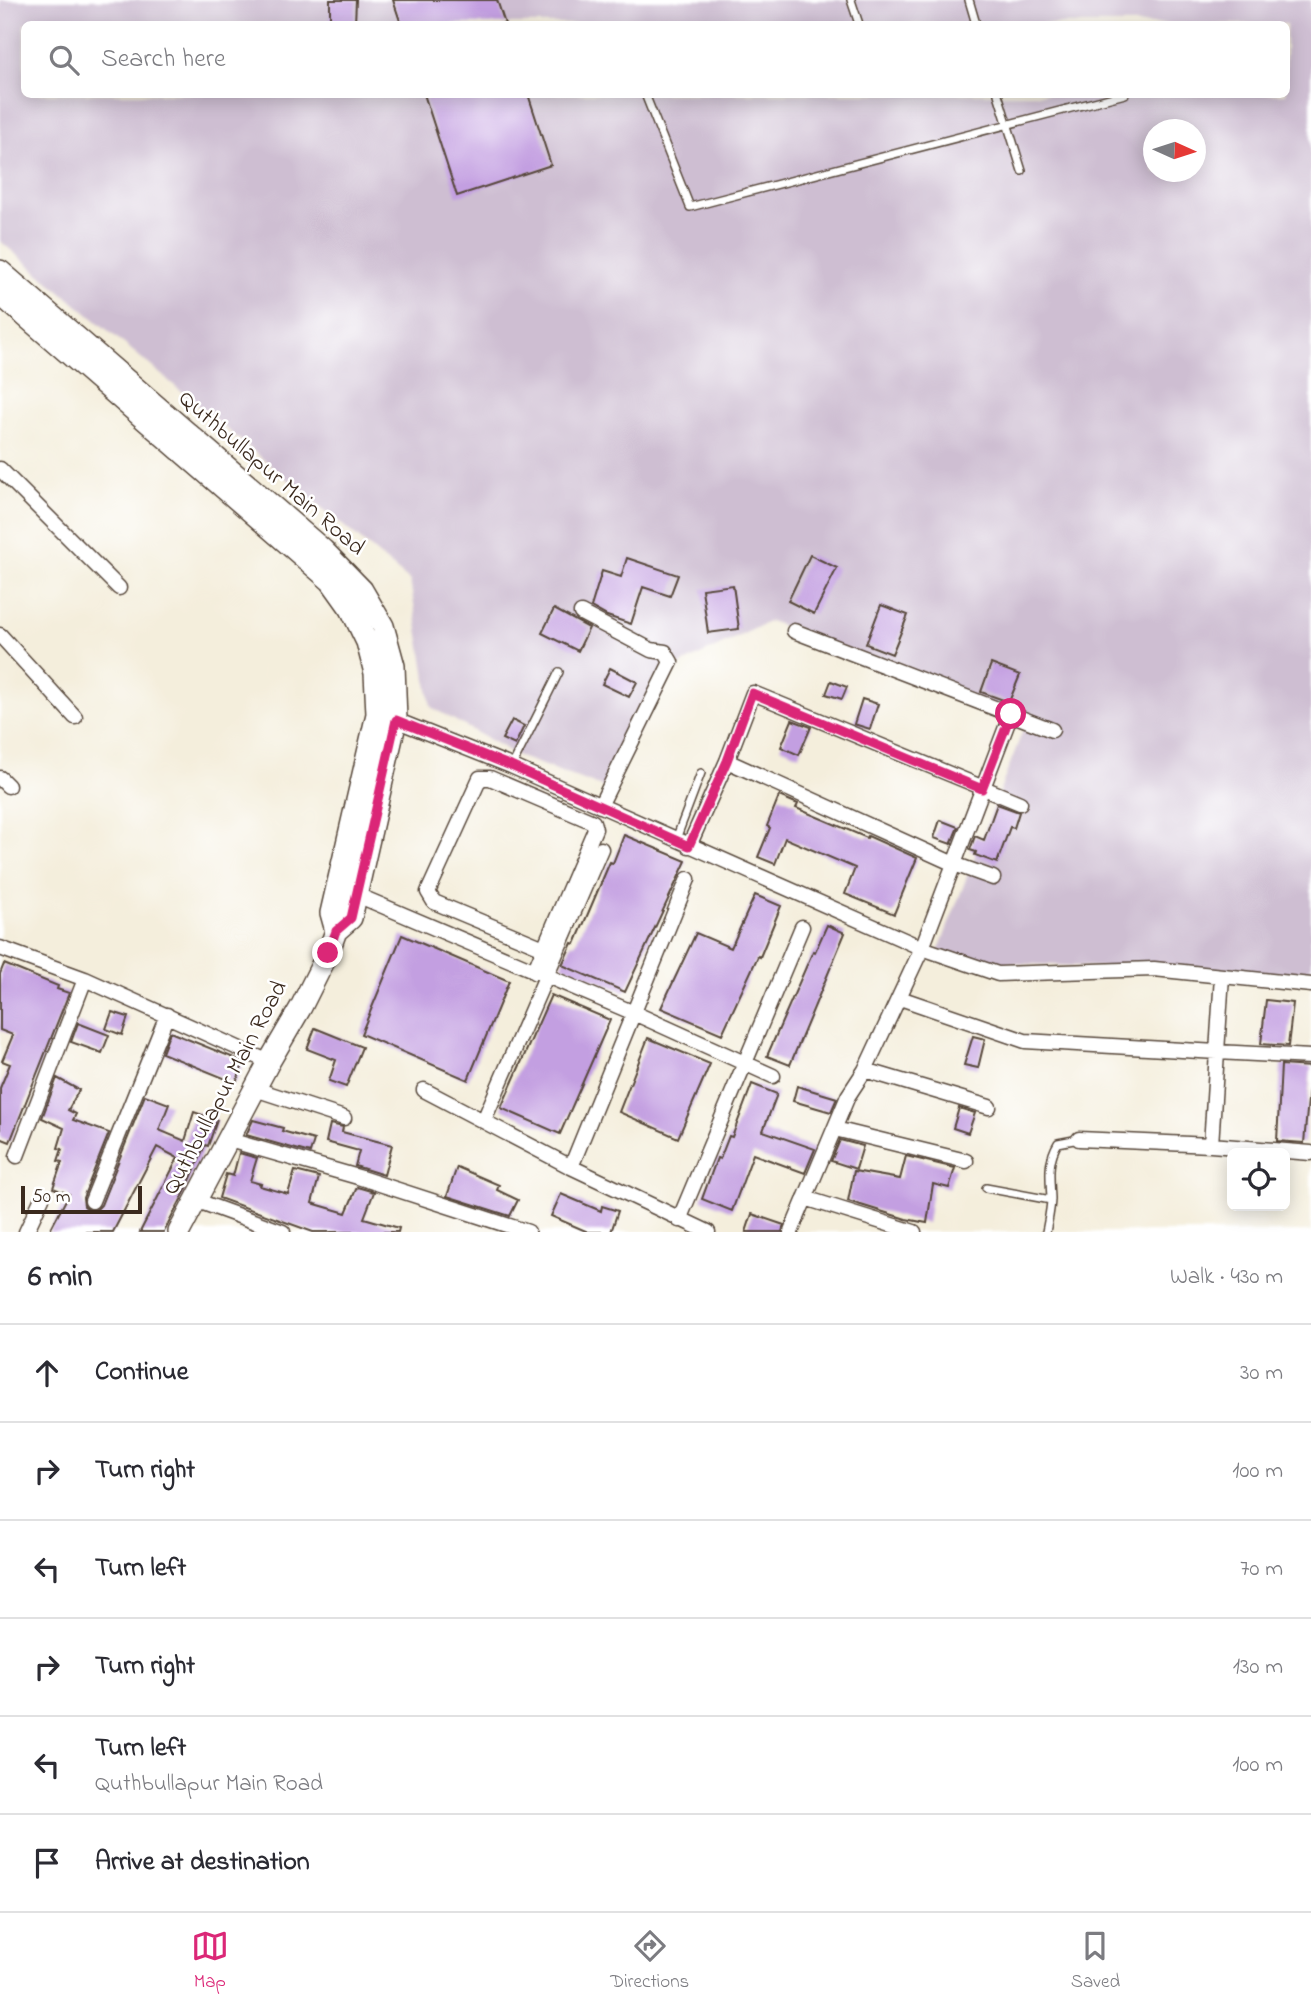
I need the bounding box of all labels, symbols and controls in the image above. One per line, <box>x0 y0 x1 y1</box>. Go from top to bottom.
search box <box>21 21 1290 98</box>
icon: search <box>45 41 83 79</box>
text: Search here <box>101 41 226 79</box>
north arrow <box>1143 119 1206 182</box>
street label: Quthbullapur Main Road <box>170 383 373 566</box>
route start <box>995 698 1026 729</box>
route end <box>312 937 343 968</box>
street label: Quthbullapur Main Road <box>155 974 298 1201</box>
map controls <box>1227 1148 1290 1211</box>
button: locate <box>1227 1148 1290 1211</box>
scale bar <box>21 1183 142 1215</box>
text: 50 m <box>32 1184 71 1211</box>
text: 6 min <box>28 1256 92 1300</box>
text: Walk · 430 m <box>1170 1261 1283 1294</box>
icon: ahead <box>28 1354 66 1392</box>
text: Continue <box>95 1354 188 1392</box>
text: 30 m <box>1240 1357 1283 1390</box>
icon: right <box>28 1452 66 1490</box>
text: Turn right <box>95 1452 195 1490</box>
text: 100 m <box>1232 1455 1283 1488</box>
icon: left <box>28 1550 66 1588</box>
text: Turn left <box>95 1550 186 1588</box>
text: 70 m <box>1240 1553 1283 1586</box>
icon: right <box>28 1648 66 1686</box>
text: Turn right <box>95 1648 195 1686</box>
text: 130 m <box>1233 1651 1283 1684</box>
text: Turn left <box>95 1730 186 1768</box>
icon: left <box>28 1746 66 1784</box>
text: 100 m <box>1232 1749 1283 1782</box>
text: Quthbullapur Main Road <box>95 1768 323 1801</box>
icon: arrive <box>28 1844 66 1882</box>
text: Arrive at destination <box>95 1844 310 1882</box>
tab: Map <box>191 1927 229 1996</box>
tab: Directions <box>610 1927 689 1996</box>
tab: Saved <box>1071 1927 1120 1996</box>

